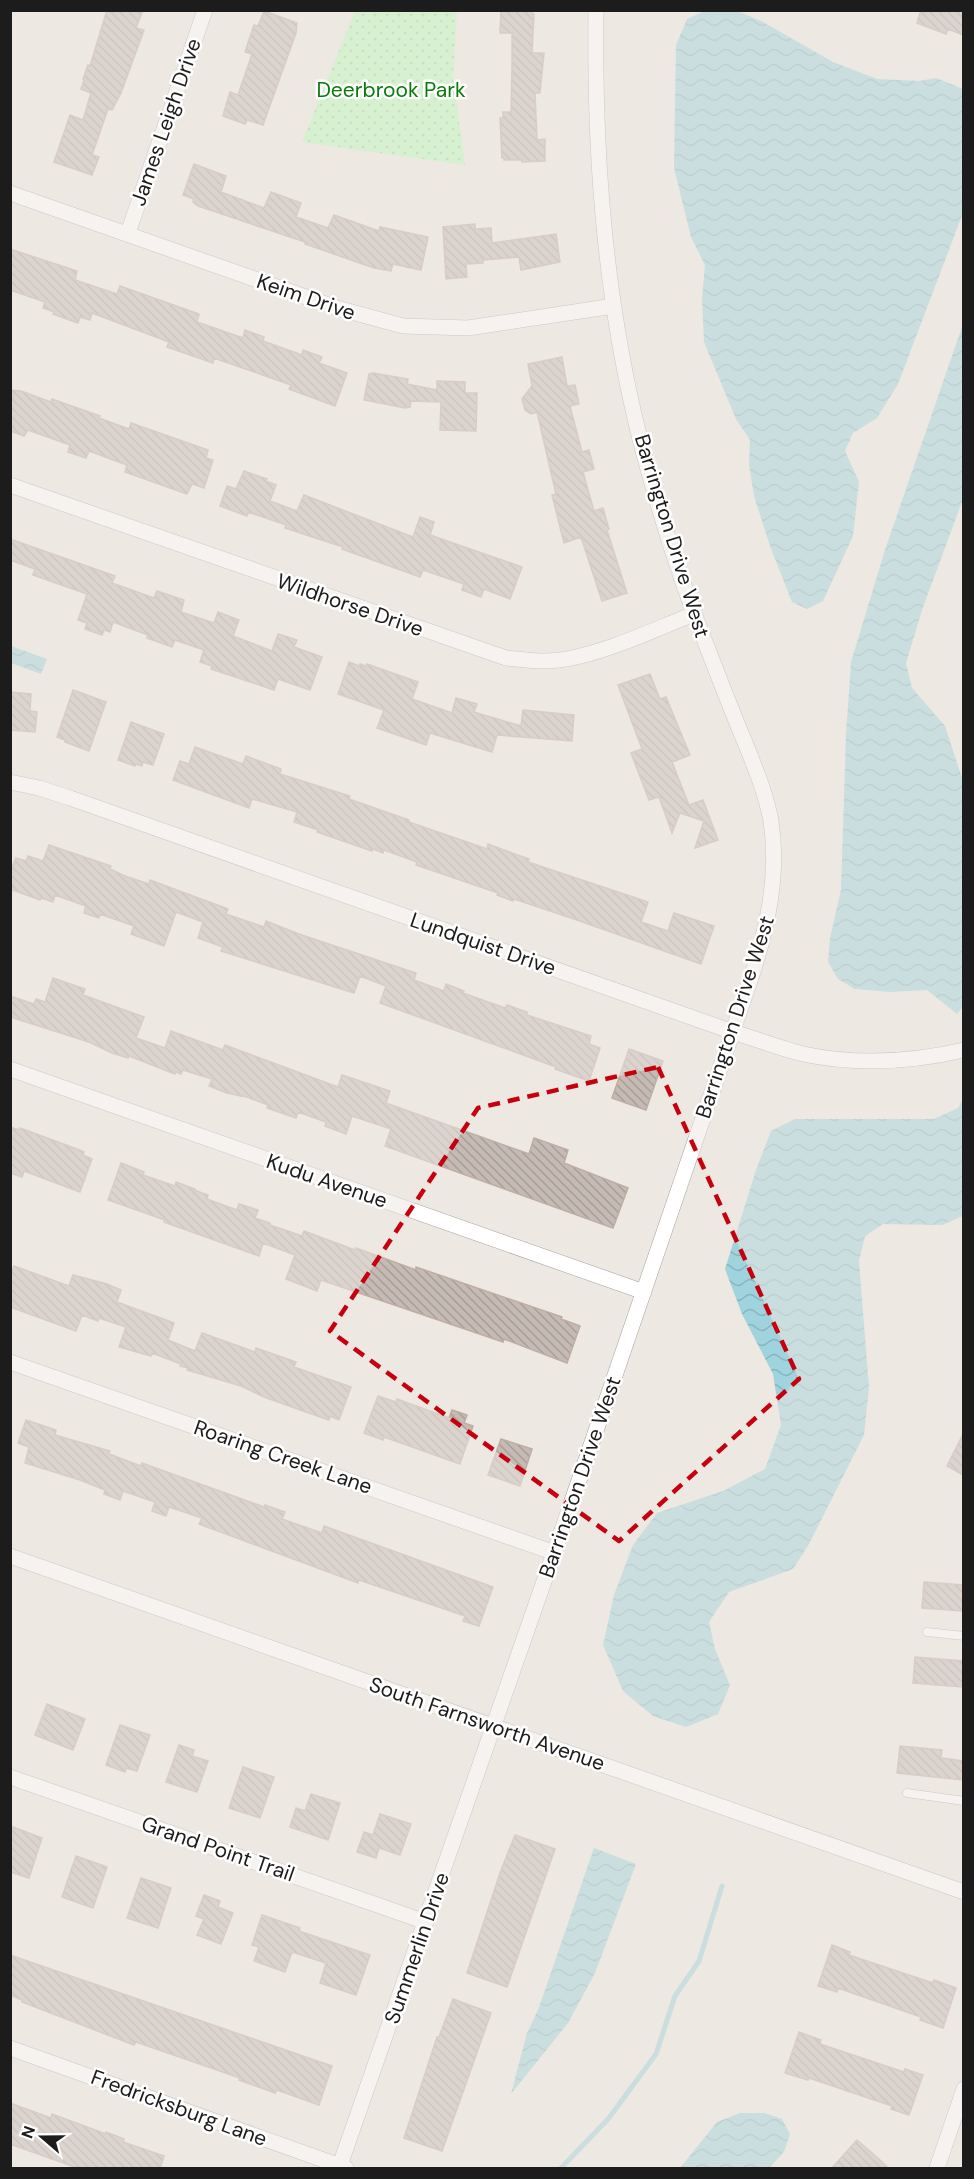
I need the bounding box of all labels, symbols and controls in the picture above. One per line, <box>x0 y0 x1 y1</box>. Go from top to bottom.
street label: James Leigh Drive <box>124 34 208 209</box>
park label: Deerbrook Park <box>316 76 466 104</box>
street label: Keim Drive <box>253 267 359 327</box>
street label: Barrington Drive West <box>628 431 716 641</box>
street label: Wildhorse Drive <box>273 567 427 643</box>
street label: Lundquist Drive <box>406 906 560 982</box>
street label: Barrington Drive West <box>689 912 781 1122</box>
street label: Kudu Avenue <box>263 1147 391 1215</box>
street label: Barrington Drive West <box>532 1373 628 1581</box>
street label: Roaring Creek Lane <box>190 1413 376 1501</box>
street label: South Farnsworth Avenue <box>365 1670 609 1778</box>
street label: Grand Point Trail <box>138 1810 298 1888</box>
street label: Summerlin Drive <box>378 1868 456 2027</box>
street label: Fredricksburg Lane <box>87 2063 271 2153</box>
north arrow <box>12 2107 72 2167</box>
text: N <box>17 2123 40 2141</box>

